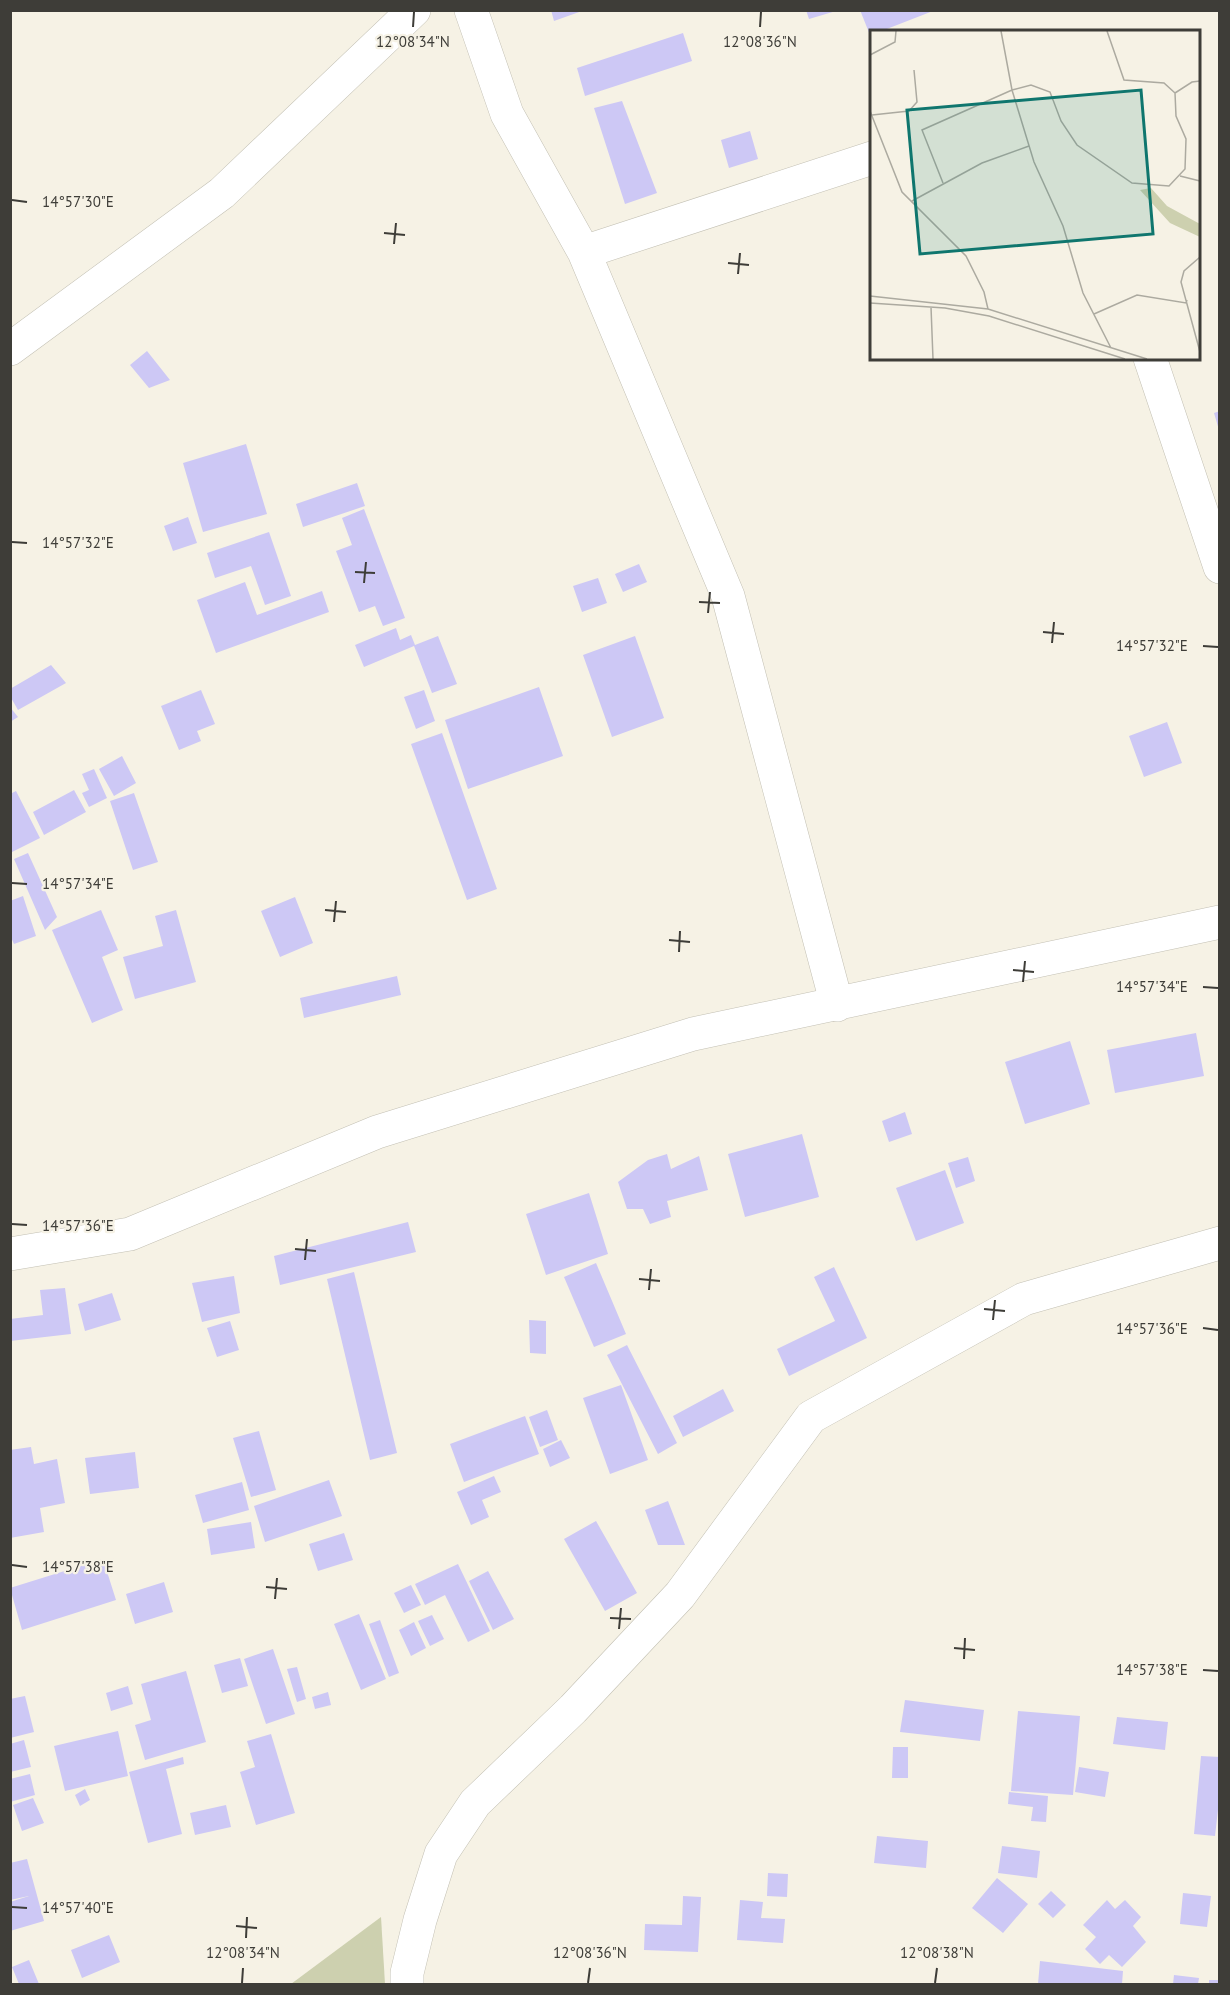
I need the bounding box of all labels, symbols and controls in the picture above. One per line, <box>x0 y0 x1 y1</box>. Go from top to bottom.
inset map <box>870 30 1200 360</box>
text: 12°08'34"N <box>376 32 450 51</box>
text: 12°08'36"N <box>723 32 797 51</box>
text: 14°57'30"E <box>42 192 114 211</box>
text: 14°57'32"E <box>42 533 114 552</box>
text: 14°57'32"E <box>1116 636 1188 655</box>
text: 14°57'34"E <box>42 874 114 893</box>
text: 14°57'34"E <box>1116 977 1188 996</box>
text: 14°57'36"E <box>42 1216 114 1235</box>
text: 14°57'36"E <box>1116 1319 1188 1338</box>
text: 14°57'38"E <box>42 1557 114 1576</box>
text: 14°57'38"E <box>1116 1660 1188 1679</box>
text: 14°57'40"E <box>42 1898 114 1917</box>
text: 12°08'34"N <box>206 1943 280 1962</box>
text: 12°08'36"N <box>553 1943 627 1962</box>
text: 12°08'38"N <box>900 1943 974 1962</box>

